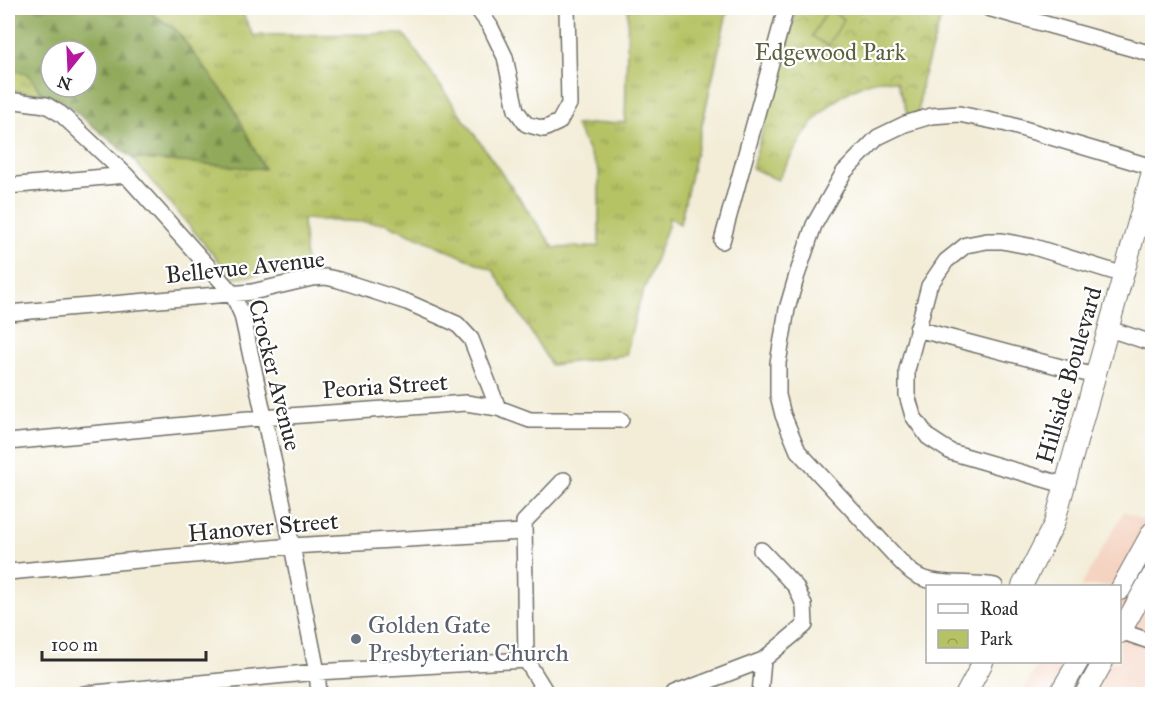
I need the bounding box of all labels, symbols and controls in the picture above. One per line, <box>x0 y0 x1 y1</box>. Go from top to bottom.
park label: Edgewood Park <box>754 37 906 67</box>
north arrow <box>39 39 99 99</box>
text: N <box>55 72 74 94</box>
street label: Bellevue Avenue <box>164 244 326 290</box>
street label: Hillside Boulevard <box>1029 283 1109 467</box>
street label: Crocker Avenue <box>242 296 308 454</box>
street label: Peoria Street <box>321 367 449 405</box>
street label: Hanover Street <box>186 505 340 549</box>
legend <box>926 585 1121 663</box>
text: Road <box>980 598 1018 620</box>
place label: Golden Gate Presbyterian Church <box>368 610 569 668</box>
scale bar <box>42 624 206 662</box>
text: Park <box>980 628 1013 650</box>
marker: Golden Gate Presbyterian Church <box>349 632 363 646</box>
text: 100 m <box>51 634 98 656</box>

